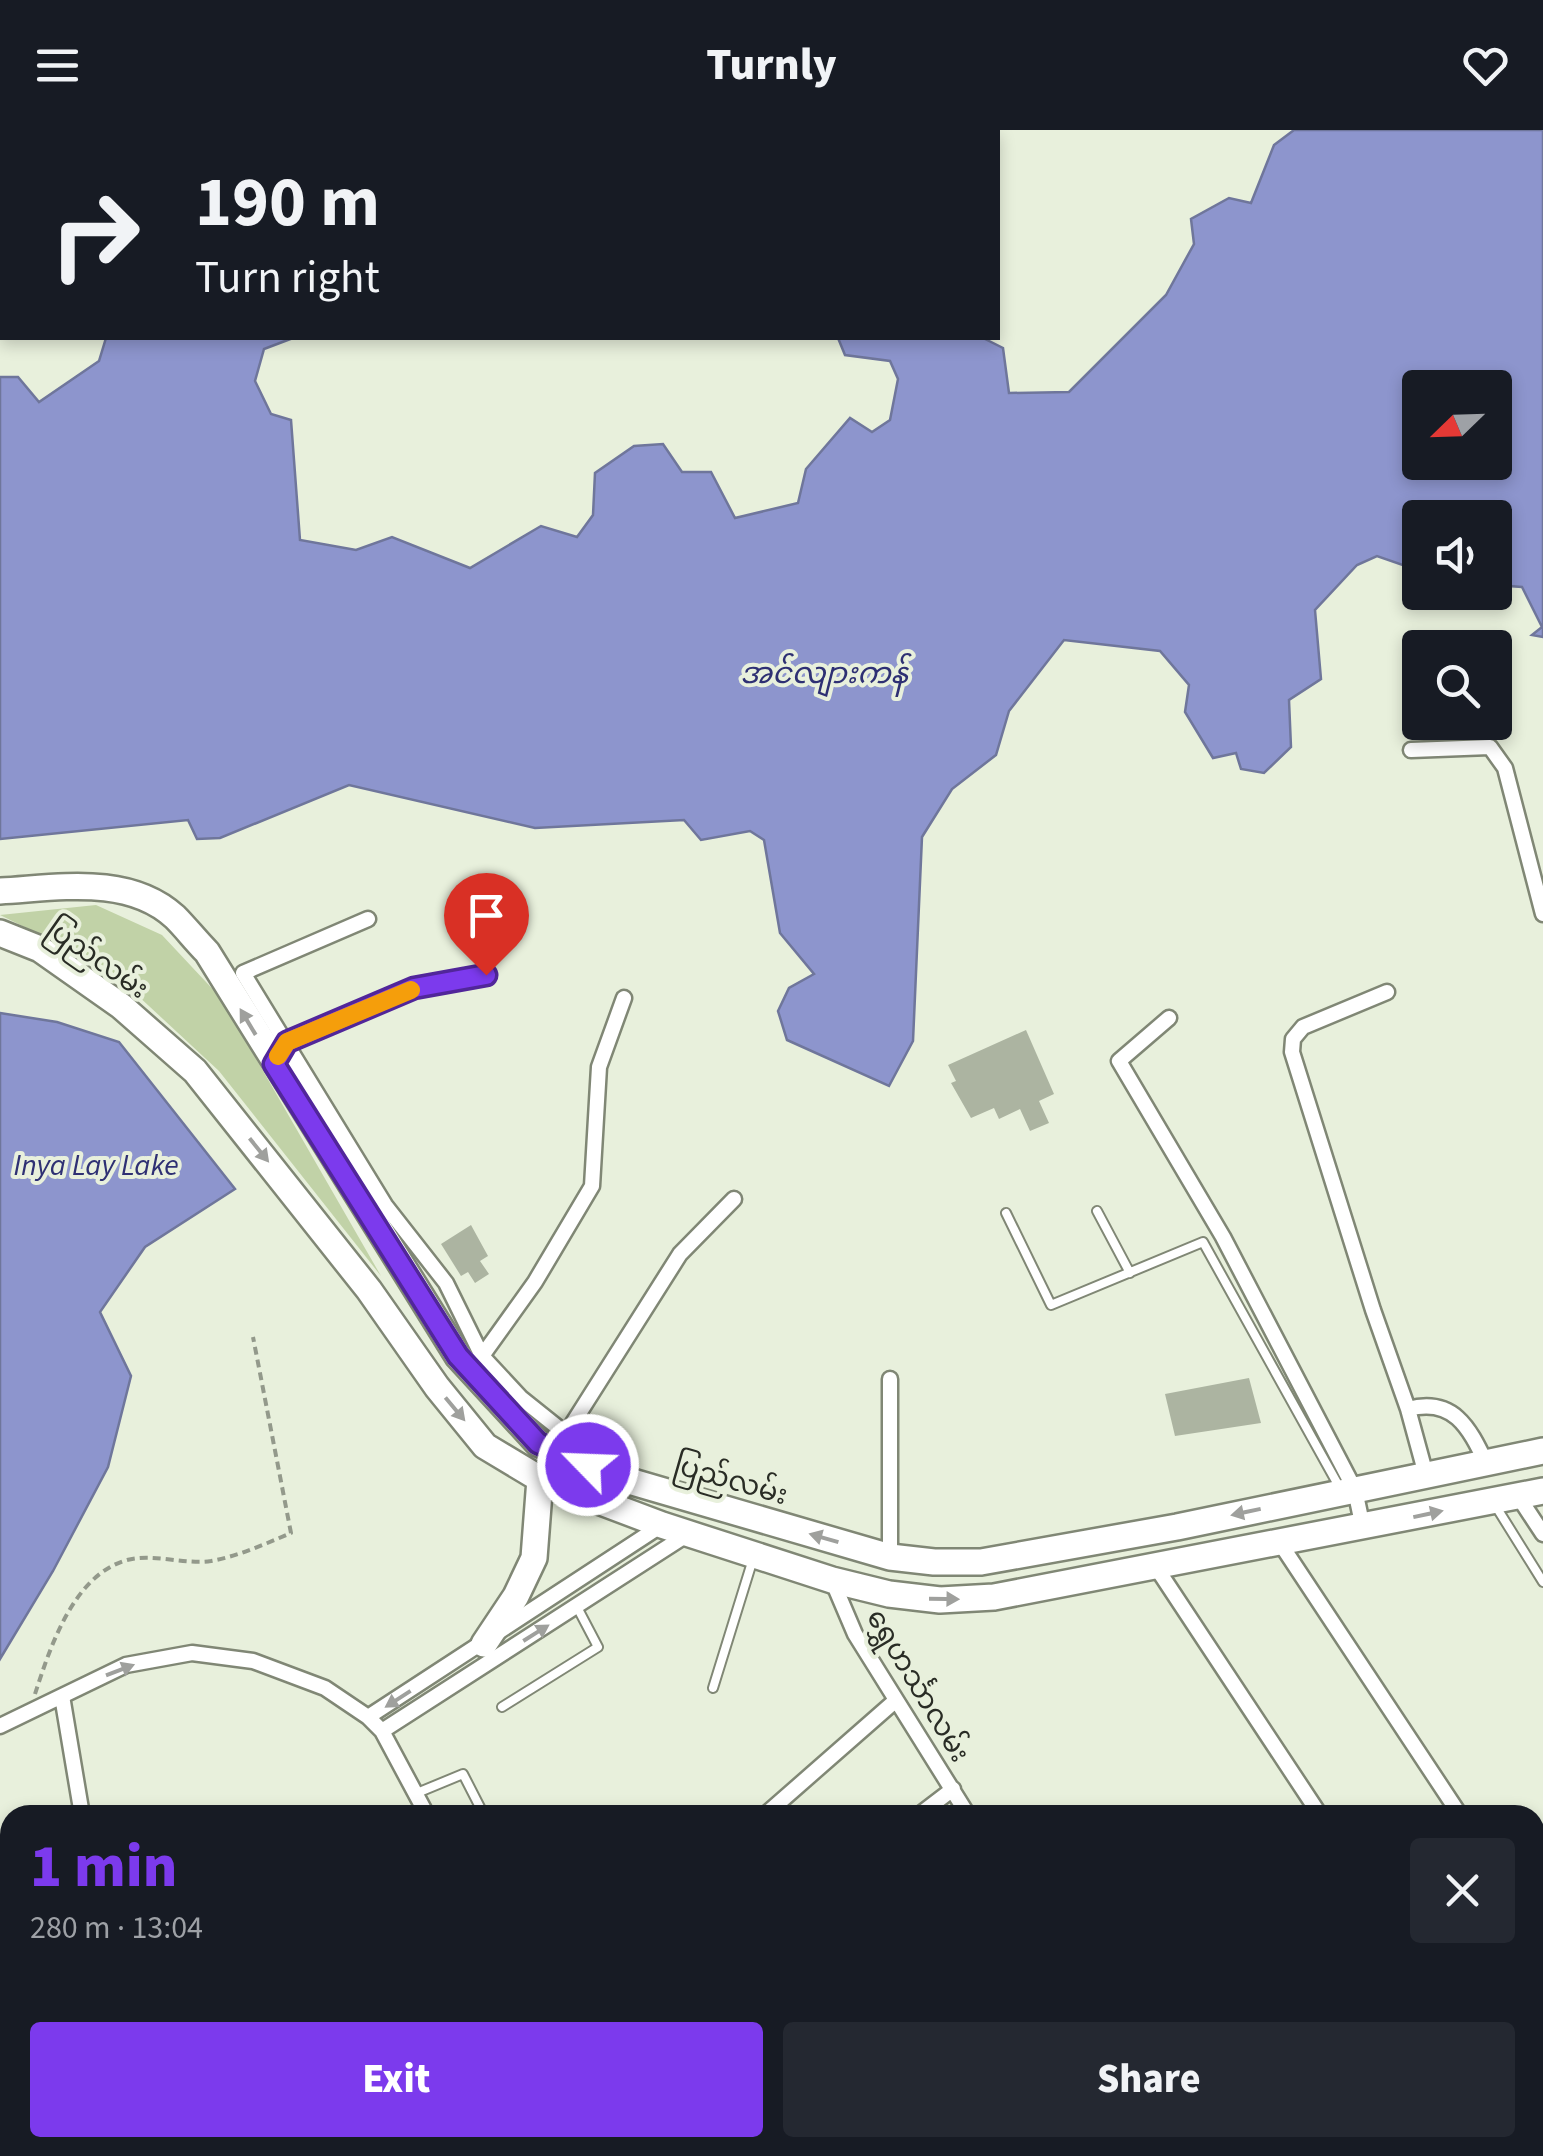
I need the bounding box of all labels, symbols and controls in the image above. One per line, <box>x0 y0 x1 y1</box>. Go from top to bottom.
text: Turnly <box>706 33 837 97</box>
icon: menu <box>30 38 85 93</box>
icon: heart <box>1458 38 1513 93</box>
text: 190 m <box>195 153 380 253</box>
icon: right <box>30 170 160 300</box>
text: Turn right <box>195 246 380 310</box>
north arrow <box>1402 370 1512 480</box>
map controls <box>1402 370 1512 740</box>
button: sound <box>1402 500 1512 610</box>
button: search <box>1402 630 1512 740</box>
water label: အင်လျားကန် <box>740 652 912 698</box>
pin <box>444 873 529 976</box>
icon: arrive <box>459 888 514 943</box>
street label: ပြည်လမ်း <box>37 909 157 1010</box>
one-way arrow <box>240 1008 257 1036</box>
one-way arrow <box>248 1138 269 1163</box>
water label: Inya Lay Lake <box>13 1144 179 1187</box>
one-way arrow <box>444 1397 465 1422</box>
position arrow <box>536 1413 640 1517</box>
street label: ပြည်လမ်း <box>669 1445 792 1517</box>
one-way arrow <box>1231 1505 1262 1521</box>
one-way arrow <box>1413 1506 1444 1522</box>
one-way arrow <box>808 1530 839 1545</box>
one-way arrow <box>929 1591 961 1607</box>
street label: ရွှေဟင်္သာလမ်း <box>855 1601 980 1771</box>
one-way arrow <box>522 1625 549 1643</box>
one-way arrow <box>105 1661 135 1677</box>
one-way arrow <box>384 1689 411 1707</box>
text: 1 min <box>30 1825 177 1910</box>
button: close <box>1410 1838 1515 1943</box>
text: 280 m · 13:04 <box>30 1905 203 1951</box>
button: Exit <box>30 2022 763 2137</box>
button: Share <box>783 2022 1515 2137</box>

